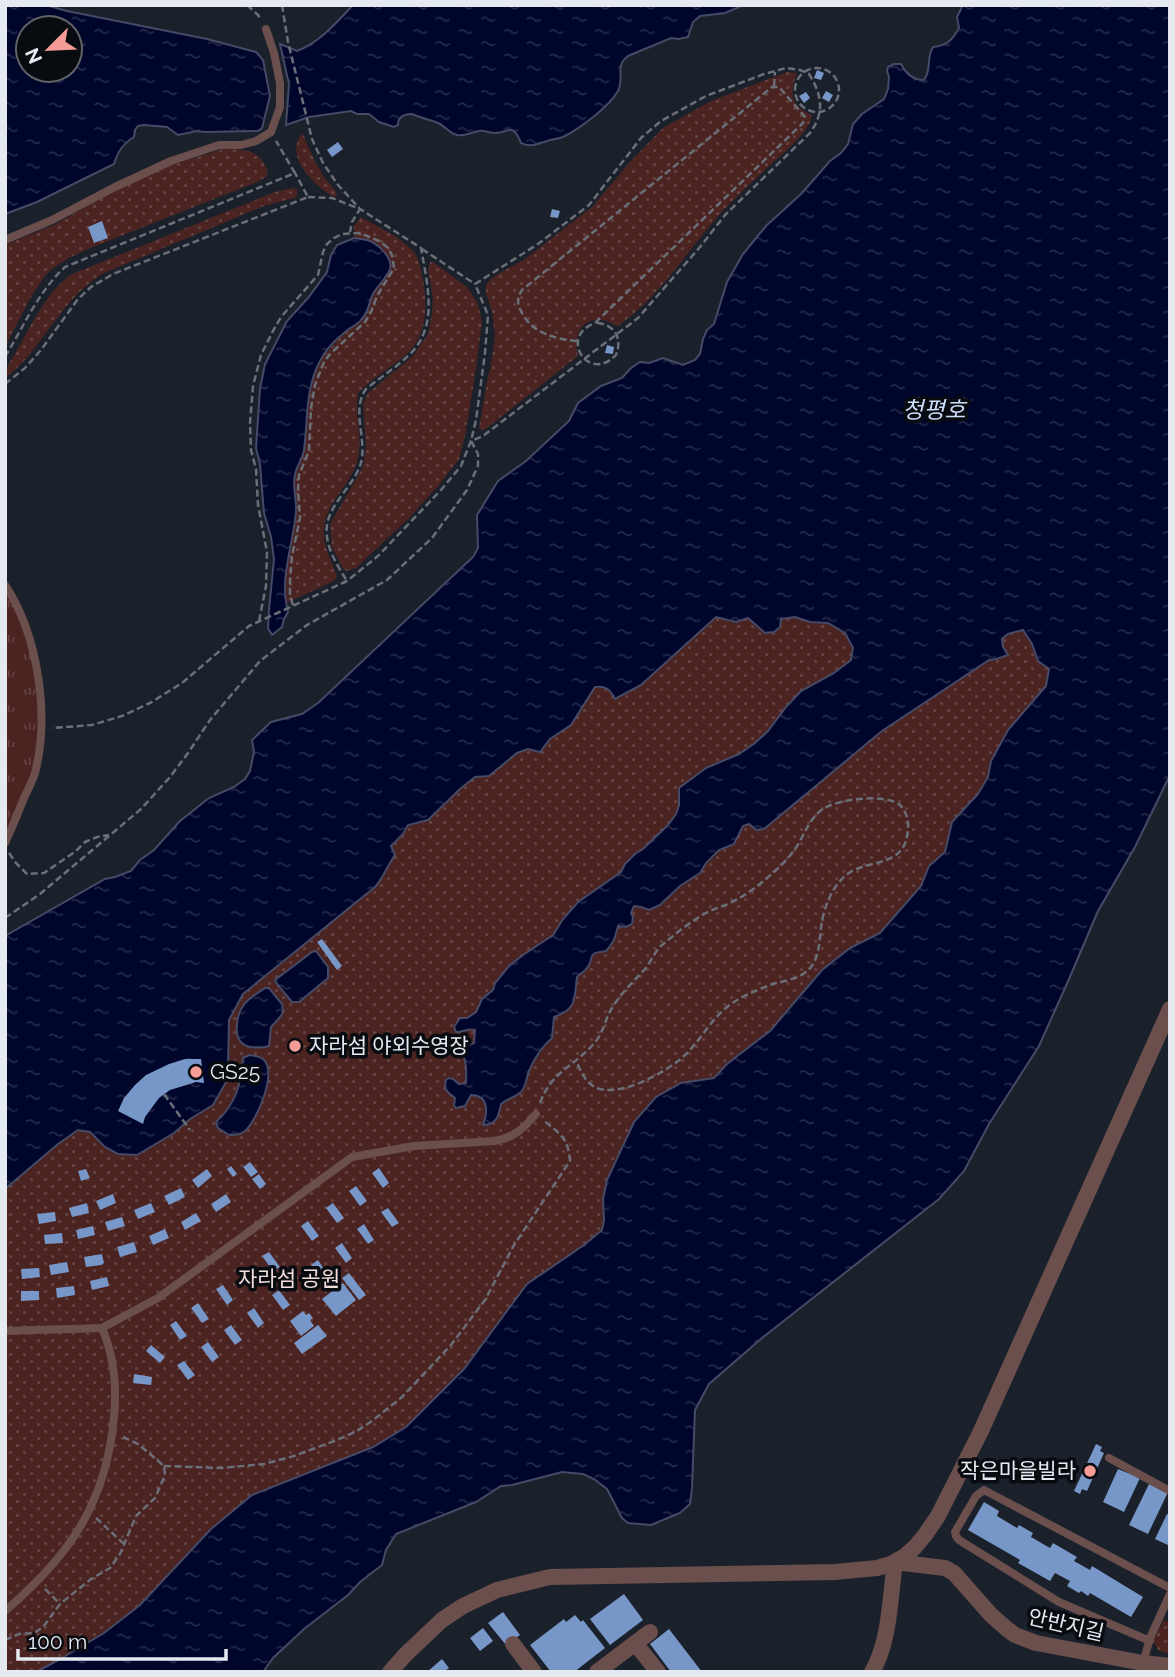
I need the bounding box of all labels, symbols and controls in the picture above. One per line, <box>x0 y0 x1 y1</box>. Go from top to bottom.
north arrow <box>14 14 84 84</box>
text: N <box>20 45 46 67</box>
water label: 청평호 <box>902 396 968 423</box>
place label: 자라섬 야외수영장 <box>309 1033 469 1058</box>
marker: 자라섬 야외수영장 <box>287 1038 303 1054</box>
place label: GS25 <box>210 1059 260 1084</box>
marker: GS25 <box>188 1064 204 1080</box>
park label: 자라섬 공원 <box>238 1266 340 1291</box>
place label: 작은마을빌라 <box>960 1458 1076 1483</box>
marker: 작은마을빌라 <box>1082 1463 1098 1479</box>
street label: 안반지길 <box>1026 1604 1107 1645</box>
scale bar <box>18 1618 226 1662</box>
text: 100 m <box>28 1629 87 1654</box>

